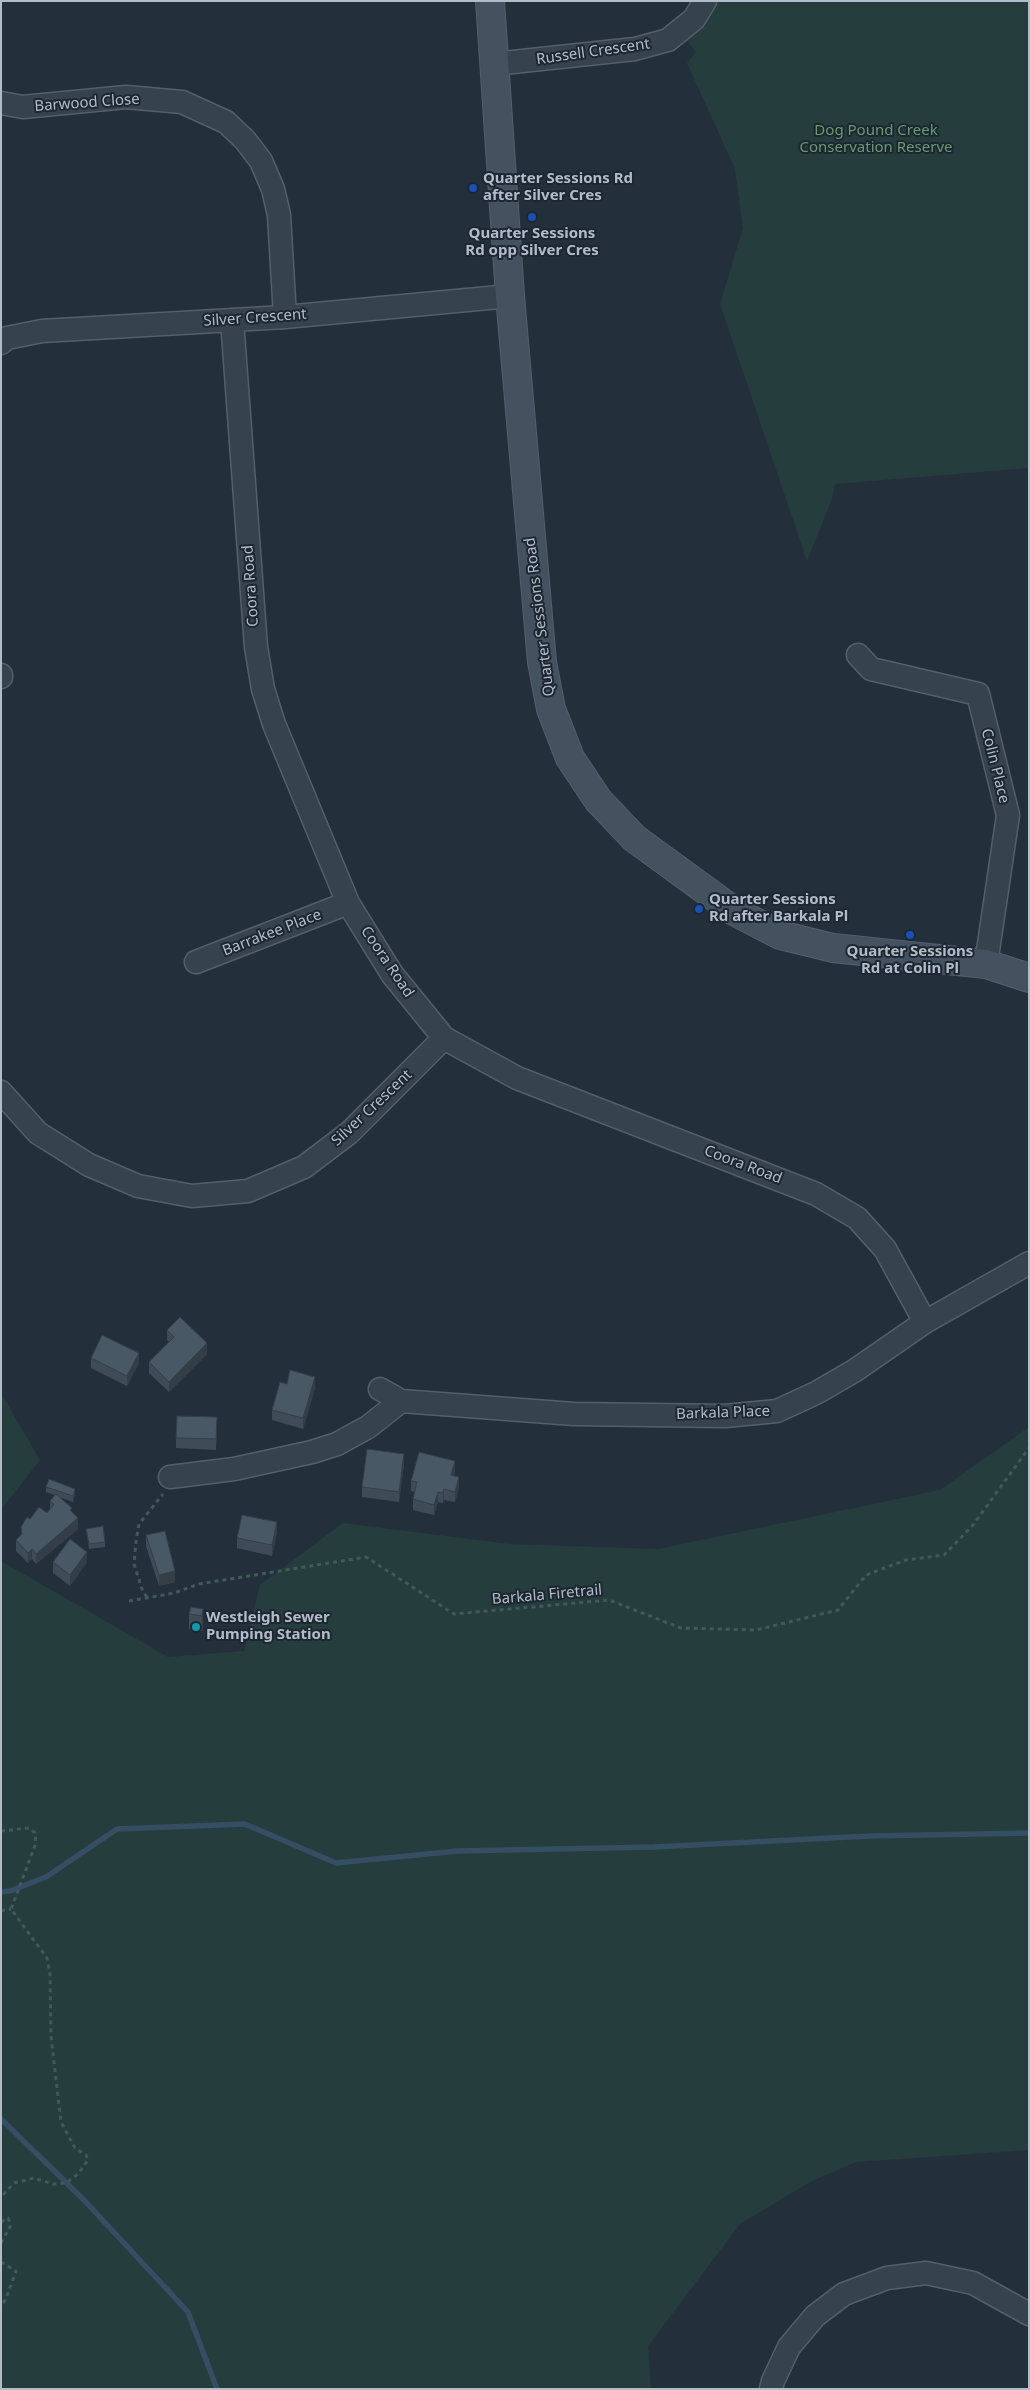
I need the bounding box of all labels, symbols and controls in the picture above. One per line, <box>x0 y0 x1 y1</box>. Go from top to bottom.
street label: Russell Crescent <box>535 35 651 69</box>
street label: Barwood Close <box>34 90 140 116</box>
park label: Dog Pound Creek Conservation Reserve <box>800 122 952 157</box>
place label: Quarter Sessions Rd after Silver Cres <box>483 170 633 205</box>
marker: Quarter Sessions Rd after Silver Cres <box>467 182 479 194</box>
marker: Quarter Sessions Rd opp Silver Cres <box>526 211 538 223</box>
place label: Quarter Sessions Rd opp Silver Cres <box>465 225 599 260</box>
street label: Silver Crescent <box>203 305 307 331</box>
street label: Quarter Sessions Road <box>521 537 559 697</box>
street label: Coora Road <box>239 545 263 627</box>
street label: Colin Place <box>977 727 1013 805</box>
place label: Quarter Sessions Rd after Barkala Pl <box>709 891 848 926</box>
marker: Quarter Sessions Rd after Barkala Pl <box>693 903 705 915</box>
street label: Barrakee Place <box>220 906 324 960</box>
street label: Coora Road <box>357 923 417 1001</box>
marker: Quarter Sessions Rd at Colin Pl <box>904 929 916 941</box>
place label: Quarter Sessions Rd at Colin Pl <box>847 943 973 978</box>
street label: Silver Crescent <box>328 1066 416 1150</box>
street label: Coora Road <box>702 1142 784 1188</box>
street label: Barkala Place <box>676 1402 770 1424</box>
street label: Barkala Firetrail <box>491 1581 603 1609</box>
place label: Westleigh Sewer Pumping Station <box>206 1609 331 1644</box>
marker: Westleigh Sewer Pumping Station <box>190 1621 202 1633</box>

